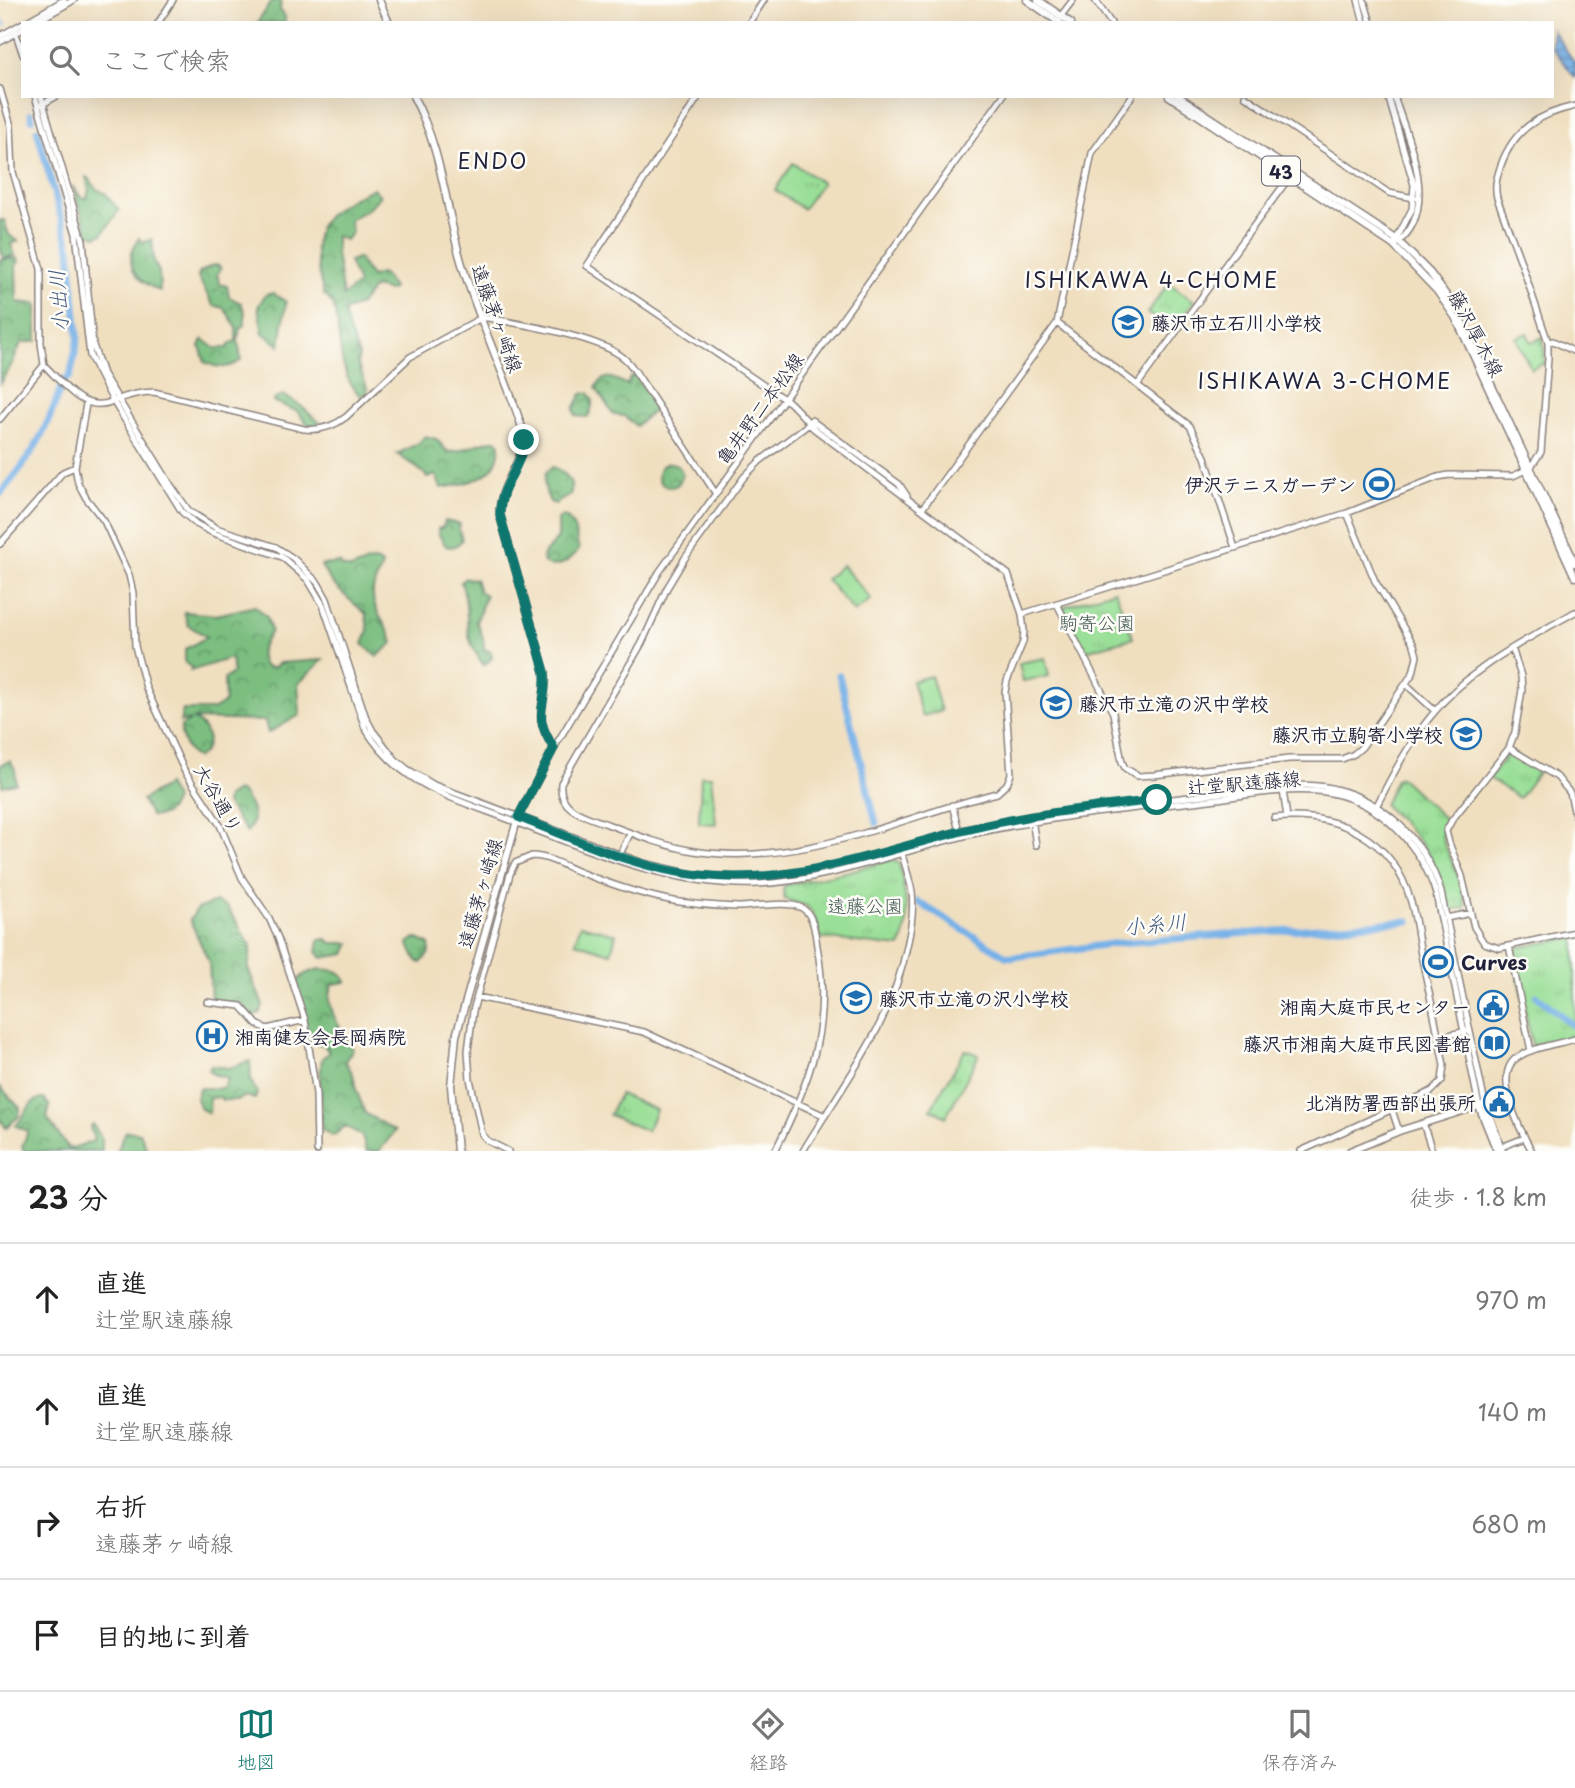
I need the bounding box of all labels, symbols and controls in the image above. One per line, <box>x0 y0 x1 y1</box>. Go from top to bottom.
search box <box>21 21 1554 98</box>
text: ここで検索 <box>101 40 231 79</box>
icon: search <box>45 41 83 79</box>
district label: ENDO <box>458 144 528 176</box>
road number: 43 <box>1262 156 1300 186</box>
street label: 遠藤茅ヶ崎線 <box>465 260 531 376</box>
district label: ISHIKAWA 4-CHOME <box>1025 263 1279 295</box>
water label: 小出川 <box>39 268 75 334</box>
street label: 藤沢厚木線 <box>1442 284 1512 382</box>
school or university icon: 藤沢市立石川小学校 <box>1111 305 1145 339</box>
place label: 藤沢市立石川小学校 <box>1151 308 1322 336</box>
street label: 亀井野二本松線 <box>709 346 809 470</box>
district label: ISHIKAWA 3-CHOME <box>1198 364 1452 396</box>
route end <box>508 424 539 455</box>
sports icon: 伊沢テニスガーデン <box>1362 467 1396 501</box>
place label: 伊沢テニスガーデン <box>1185 470 1356 498</box>
park label: 駒寄公園 <box>1059 608 1135 636</box>
school or university icon: 藤沢市立滝の沢中学校 <box>1039 686 1073 720</box>
place label: 藤沢市立滝の沢中学校 <box>1079 689 1269 717</box>
school or university icon: 藤沢市立駒寄小学校 <box>1449 717 1483 751</box>
place label: 藤沢市立駒寄小学校 <box>1272 720 1443 748</box>
street label: 大谷通り <box>188 758 250 838</box>
street label: 辻堂駅遠藤線 <box>1186 763 1302 801</box>
route start <box>1141 784 1172 815</box>
street label: 遠藤茅ヶ崎線 <box>450 834 508 952</box>
park label: 遠藤公園 <box>827 891 903 919</box>
water label: 小糸川 <box>1122 904 1188 942</box>
sports icon: Curves <box>1421 945 1455 979</box>
place label: Curves <box>1461 948 1527 976</box>
school or university icon: 藤沢市立滝の沢小学校 <box>839 981 873 1015</box>
place label: 藤沢市立滝の沢小学校 <box>879 984 1069 1012</box>
public building icon: 湘南大庭市民センター <box>1476 989 1510 1023</box>
place label: 湘南大庭市民センター <box>1280 992 1470 1020</box>
hospital icon: 湘南健友会長岡病院 <box>195 1019 229 1053</box>
place label: 湘南健友会長岡病院 <box>235 1022 406 1050</box>
library icon: 藤沢市湘南大庭市民図書館 <box>1477 1026 1511 1060</box>
place label: 藤沢市湘南大庭市民図書館 <box>1243 1029 1471 1057</box>
public building icon: 北消防署西部出張所 <box>1482 1085 1516 1119</box>
place label: 北消防署西部出張所 <box>1305 1088 1476 1116</box>
text: 23 分 <box>28 1174 108 1219</box>
text: 徒歩 · 1.8 km <box>1409 1179 1547 1214</box>
text: 直進 <box>95 1262 147 1301</box>
icon: ahead <box>28 1280 66 1318</box>
text: 970 m <box>1475 1282 1547 1317</box>
text: 辻堂駅遠藤線 <box>95 1301 233 1336</box>
text: 直進 <box>95 1374 147 1413</box>
icon: ahead <box>28 1392 66 1430</box>
text: 140 m <box>1478 1394 1547 1429</box>
text: 辻堂駅遠藤線 <box>95 1413 233 1448</box>
text: 右折 <box>95 1486 147 1525</box>
icon: right <box>28 1504 66 1542</box>
text: 680 m <box>1471 1506 1547 1541</box>
text: 遠藤茅ヶ崎線 <box>95 1525 233 1560</box>
icon: arrive <box>28 1616 66 1654</box>
text: 目的地に到着 <box>95 1616 251 1655</box>
tab: 地図 <box>237 1705 275 1775</box>
tab: 経路 <box>749 1705 788 1775</box>
tab: 保存済み <box>1262 1705 1338 1775</box>

